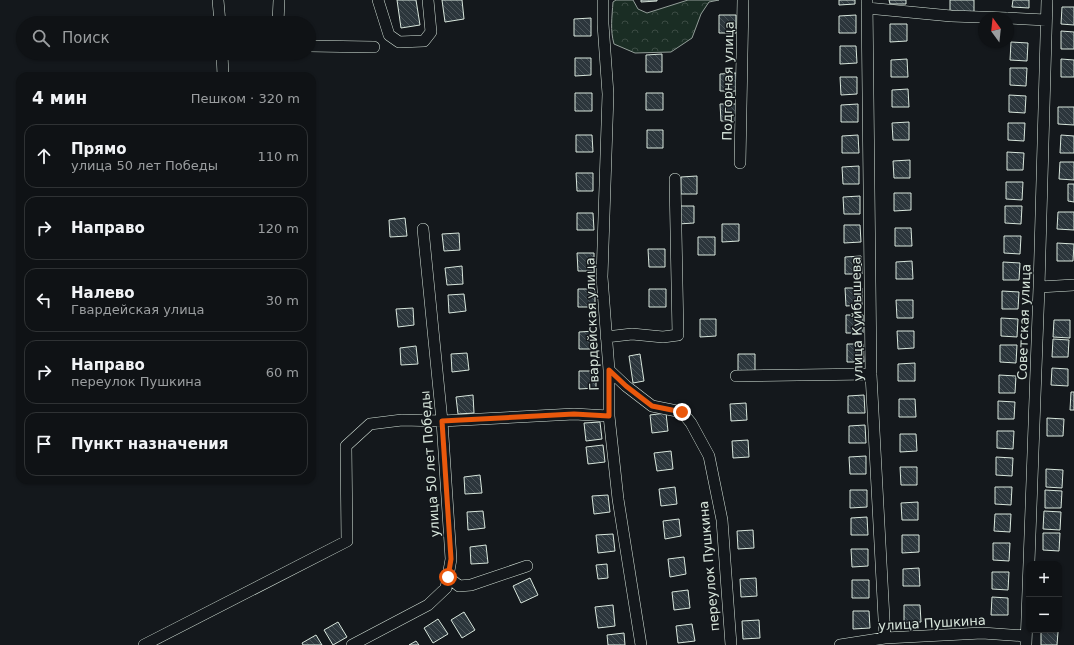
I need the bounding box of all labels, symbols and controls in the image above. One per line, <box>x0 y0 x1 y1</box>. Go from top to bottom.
north arrow <box>978 12 1014 48</box>
search box <box>16 16 316 60</box>
street label: Подгорная улица <box>719 21 737 141</box>
icon: search <box>30 27 52 49</box>
text: Поиск <box>62 29 110 47</box>
text: 4 мин <box>32 88 87 108</box>
text: Пешком · 320 m <box>191 91 300 106</box>
text: Прямо <box>71 140 127 158</box>
icon: ahead <box>33 145 55 167</box>
text: 110 m <box>257 149 299 164</box>
text: улица 50 лет Победы <box>71 158 218 173</box>
icon: right <box>33 217 55 239</box>
text: Направо <box>71 219 145 237</box>
text: 120 m <box>257 221 299 236</box>
street label: Гвардейская улица <box>582 257 602 391</box>
street label: улица Куйбышева <box>848 257 866 381</box>
street label: Советская улица <box>1014 264 1034 380</box>
text: Налево <box>71 284 135 302</box>
icon: left <box>33 289 55 311</box>
text: 30 m <box>266 293 299 308</box>
text: Гвардейская улица <box>71 302 204 317</box>
text: Направо <box>71 356 145 374</box>
icon: right <box>33 361 55 383</box>
text: 60 m <box>266 365 299 380</box>
text: переулок Пушкина <box>71 374 202 389</box>
street label: улица 50 лет Победы <box>417 390 443 538</box>
route end <box>673 403 691 421</box>
icon: arrive <box>33 433 55 455</box>
text: Пункт назначения <box>71 435 228 453</box>
street label: переулок Пушкина <box>696 500 722 632</box>
map controls <box>1026 561 1062 633</box>
button: + <box>1026 561 1062 597</box>
route start <box>439 568 457 586</box>
button: − <box>1026 597 1062 633</box>
street label: улица Пушкина <box>878 613 986 633</box>

